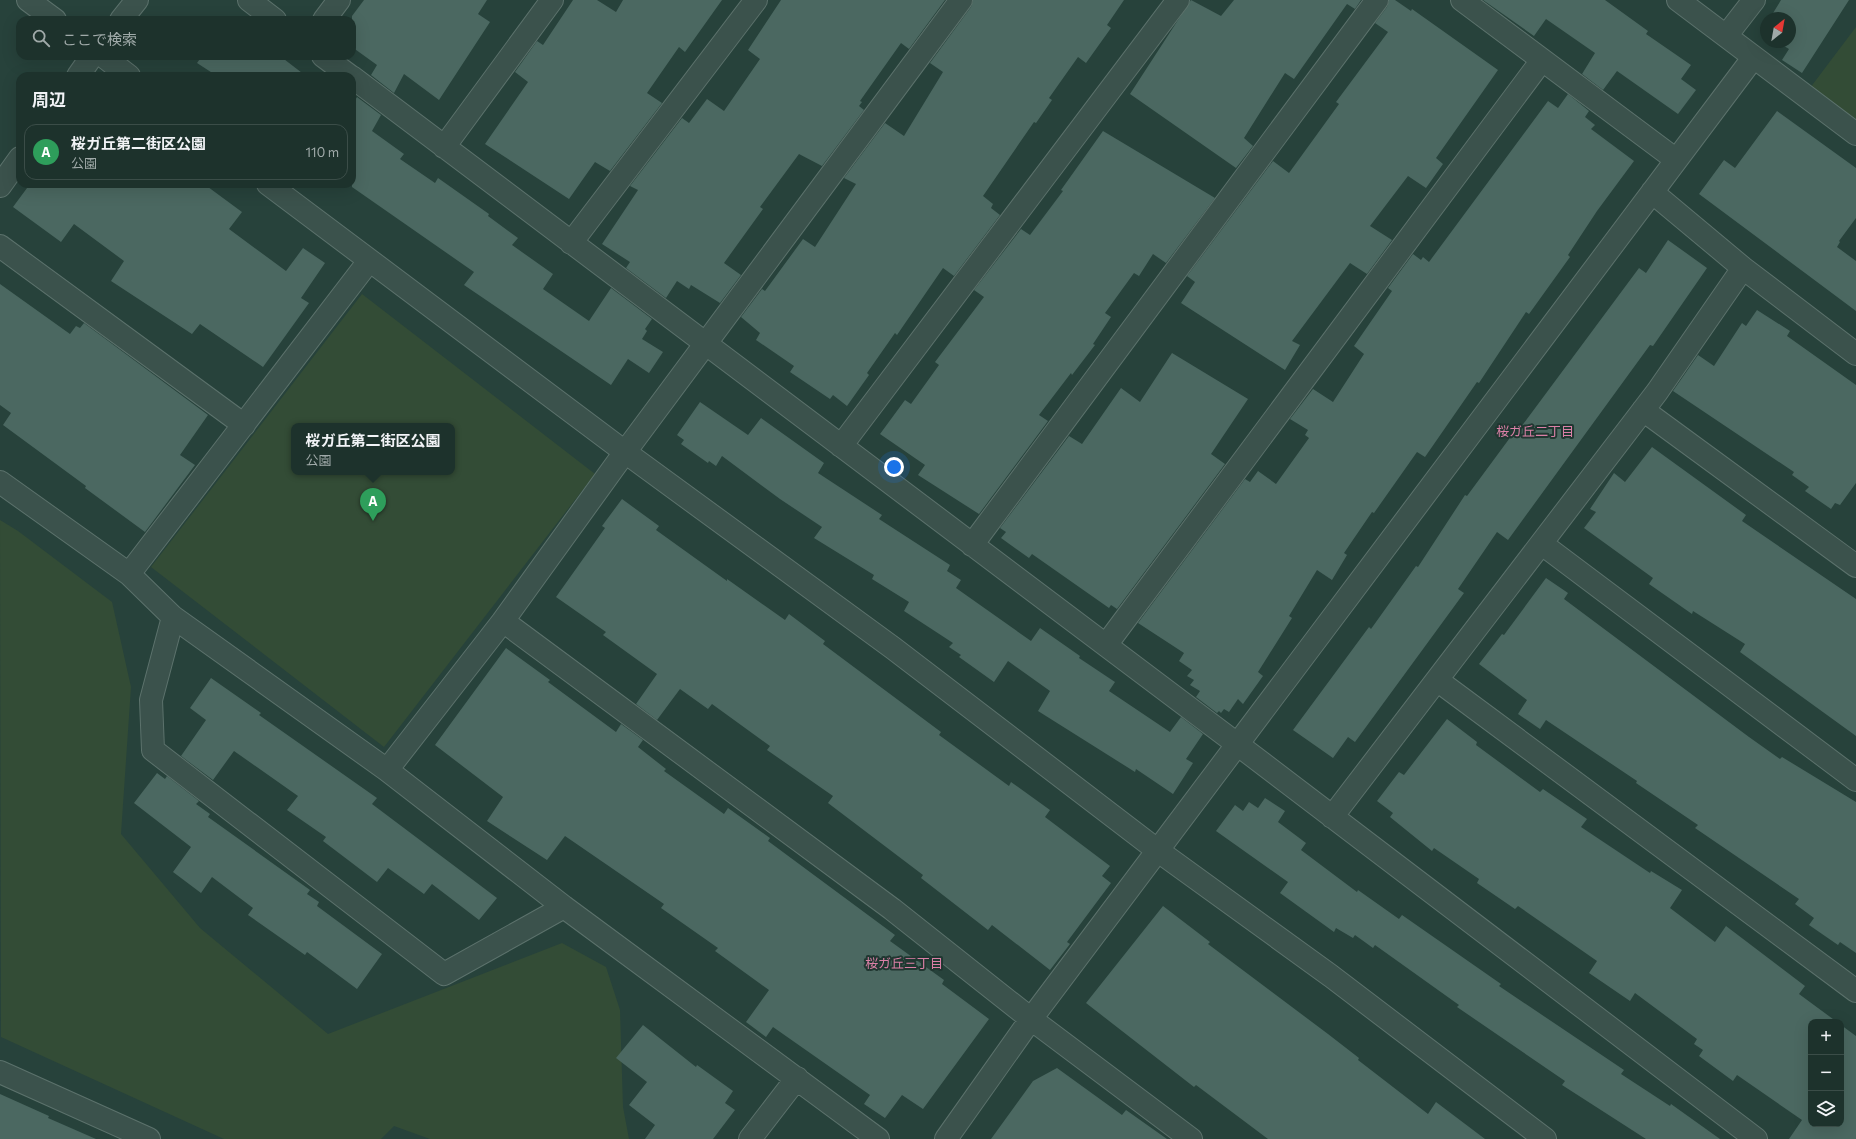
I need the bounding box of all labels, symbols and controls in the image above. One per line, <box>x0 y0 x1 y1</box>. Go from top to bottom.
north arrow <box>1760 12 1796 48</box>
search box <box>16 16 356 60</box>
icon: search <box>30 27 52 49</box>
text: ここで検索 <box>62 30 137 48</box>
text: 周辺 <box>32 89 66 110</box>
text: 桜ガ丘第二街区公園 <box>71 134 206 152</box>
text: A <box>41 144 51 160</box>
text: 110 m <box>306 144 339 160</box>
text: 公園 <box>71 155 97 171</box>
popup <box>291 423 455 475</box>
district label: 桜ガ丘二丁目 <box>1496 423 1574 439</box>
text: 桜ガ丘第二街区公園 <box>305 431 441 449</box>
text: 公園 <box>305 452 332 468</box>
your location <box>884 457 904 477</box>
pin: A <box>360 488 386 521</box>
district label: 桜ガ丘三丁目 <box>865 955 943 971</box>
map controls <box>1808 1019 1844 1127</box>
button: + <box>1808 1019 1844 1055</box>
button: − <box>1808 1055 1844 1091</box>
button: layers <box>1808 1091 1844 1127</box>

